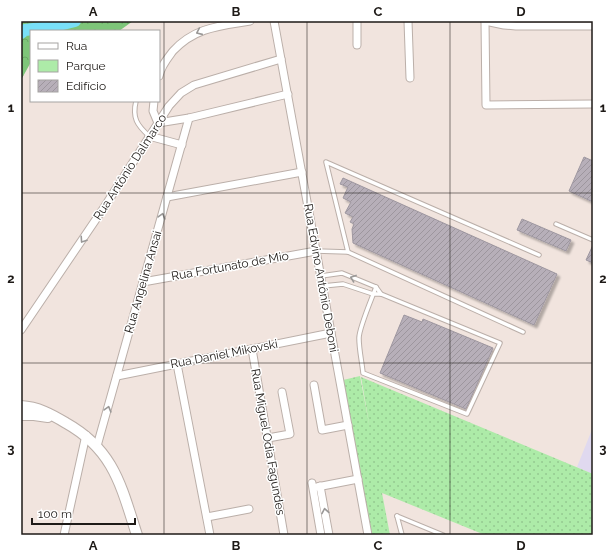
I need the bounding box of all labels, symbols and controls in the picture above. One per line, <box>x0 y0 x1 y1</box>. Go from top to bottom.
text: A <box>89 4 98 19</box>
text: B <box>232 4 241 19</box>
text: C <box>374 4 383 19</box>
text: D <box>516 4 526 19</box>
one-way arrow <box>195 27 203 35</box>
legend <box>30 30 160 102</box>
text: Rua <box>66 39 87 53</box>
text: Parque <box>66 59 106 73</box>
text: Edifício <box>66 79 106 93</box>
text: 1 <box>8 100 15 115</box>
text: 1 <box>600 100 607 115</box>
street label: Rua Antônio Dalmarco <box>90 111 170 223</box>
street label: Rua Edvino Antônio Deboni <box>301 203 341 353</box>
one-way arrow <box>157 213 166 220</box>
street label: Rua Angelina Ansai <box>122 229 164 335</box>
one-way arrow <box>81 235 88 242</box>
street label: Rua Fortunato de Mio <box>170 249 290 283</box>
text: 2 <box>7 271 15 286</box>
text: 2 <box>599 271 607 286</box>
one-way arrow <box>350 274 357 282</box>
street label: Rua Daniel Mikovski <box>169 337 279 371</box>
street label: Rua Miguel Odia Fagundes <box>248 368 288 517</box>
one-way arrow <box>103 406 112 413</box>
text: 3 <box>7 441 15 456</box>
text: 3 <box>599 441 607 456</box>
scale bar <box>32 500 135 526</box>
text: 100 m <box>38 507 72 521</box>
one-way arrow <box>321 507 330 514</box>
text: A <box>89 538 98 553</box>
text: B <box>232 538 241 553</box>
text: C <box>374 538 383 553</box>
text: D <box>516 538 526 553</box>

